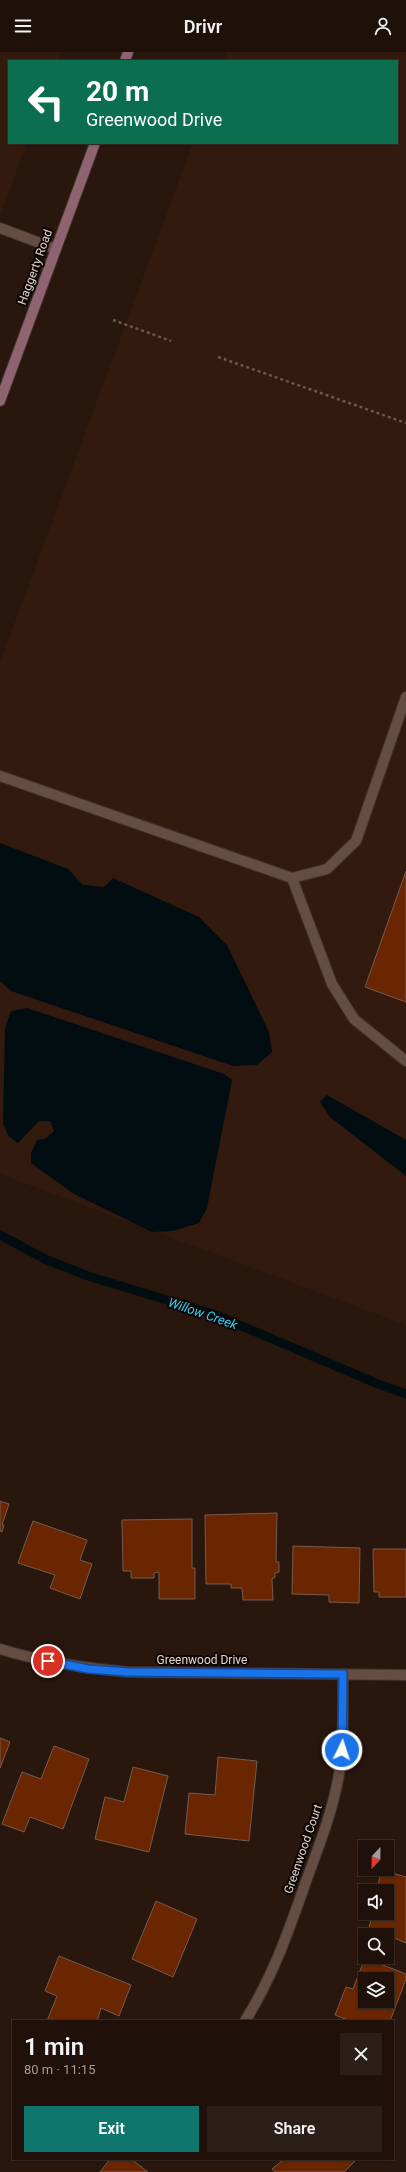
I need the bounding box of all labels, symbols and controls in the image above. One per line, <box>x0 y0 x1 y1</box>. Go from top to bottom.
icon: menu <box>12 15 34 37</box>
icon: person <box>372 15 394 37</box>
text: Drivr <box>184 16 222 37</box>
text: 20 m <box>86 75 149 108</box>
icon: left <box>20 76 72 128</box>
text: Greenwood Drive <box>86 109 222 130</box>
street label: Haggerty Road <box>15 227 55 307</box>
water label: Willow Creek <box>166 1295 240 1333</box>
pin <box>31 1644 65 1678</box>
icon: arrive <box>37 1650 59 1672</box>
street label: Greenwood Drive <box>157 1653 247 1667</box>
position arrow <box>321 1729 363 1771</box>
street label: Greenwood Court <box>281 1802 325 1895</box>
north arrow <box>358 1840 394 1876</box>
map controls <box>358 1840 394 2008</box>
button: sound <box>358 1884 394 1920</box>
button: search <box>358 1928 394 1964</box>
button: layers <box>358 1972 394 2008</box>
text: 1 min <box>24 2033 84 2061</box>
button: close <box>340 2033 382 2075</box>
text: 80 m · 11:15 <box>24 2062 95 2077</box>
button: Exit <box>24 2106 199 2152</box>
button: Share <box>207 2106 382 2152</box>

